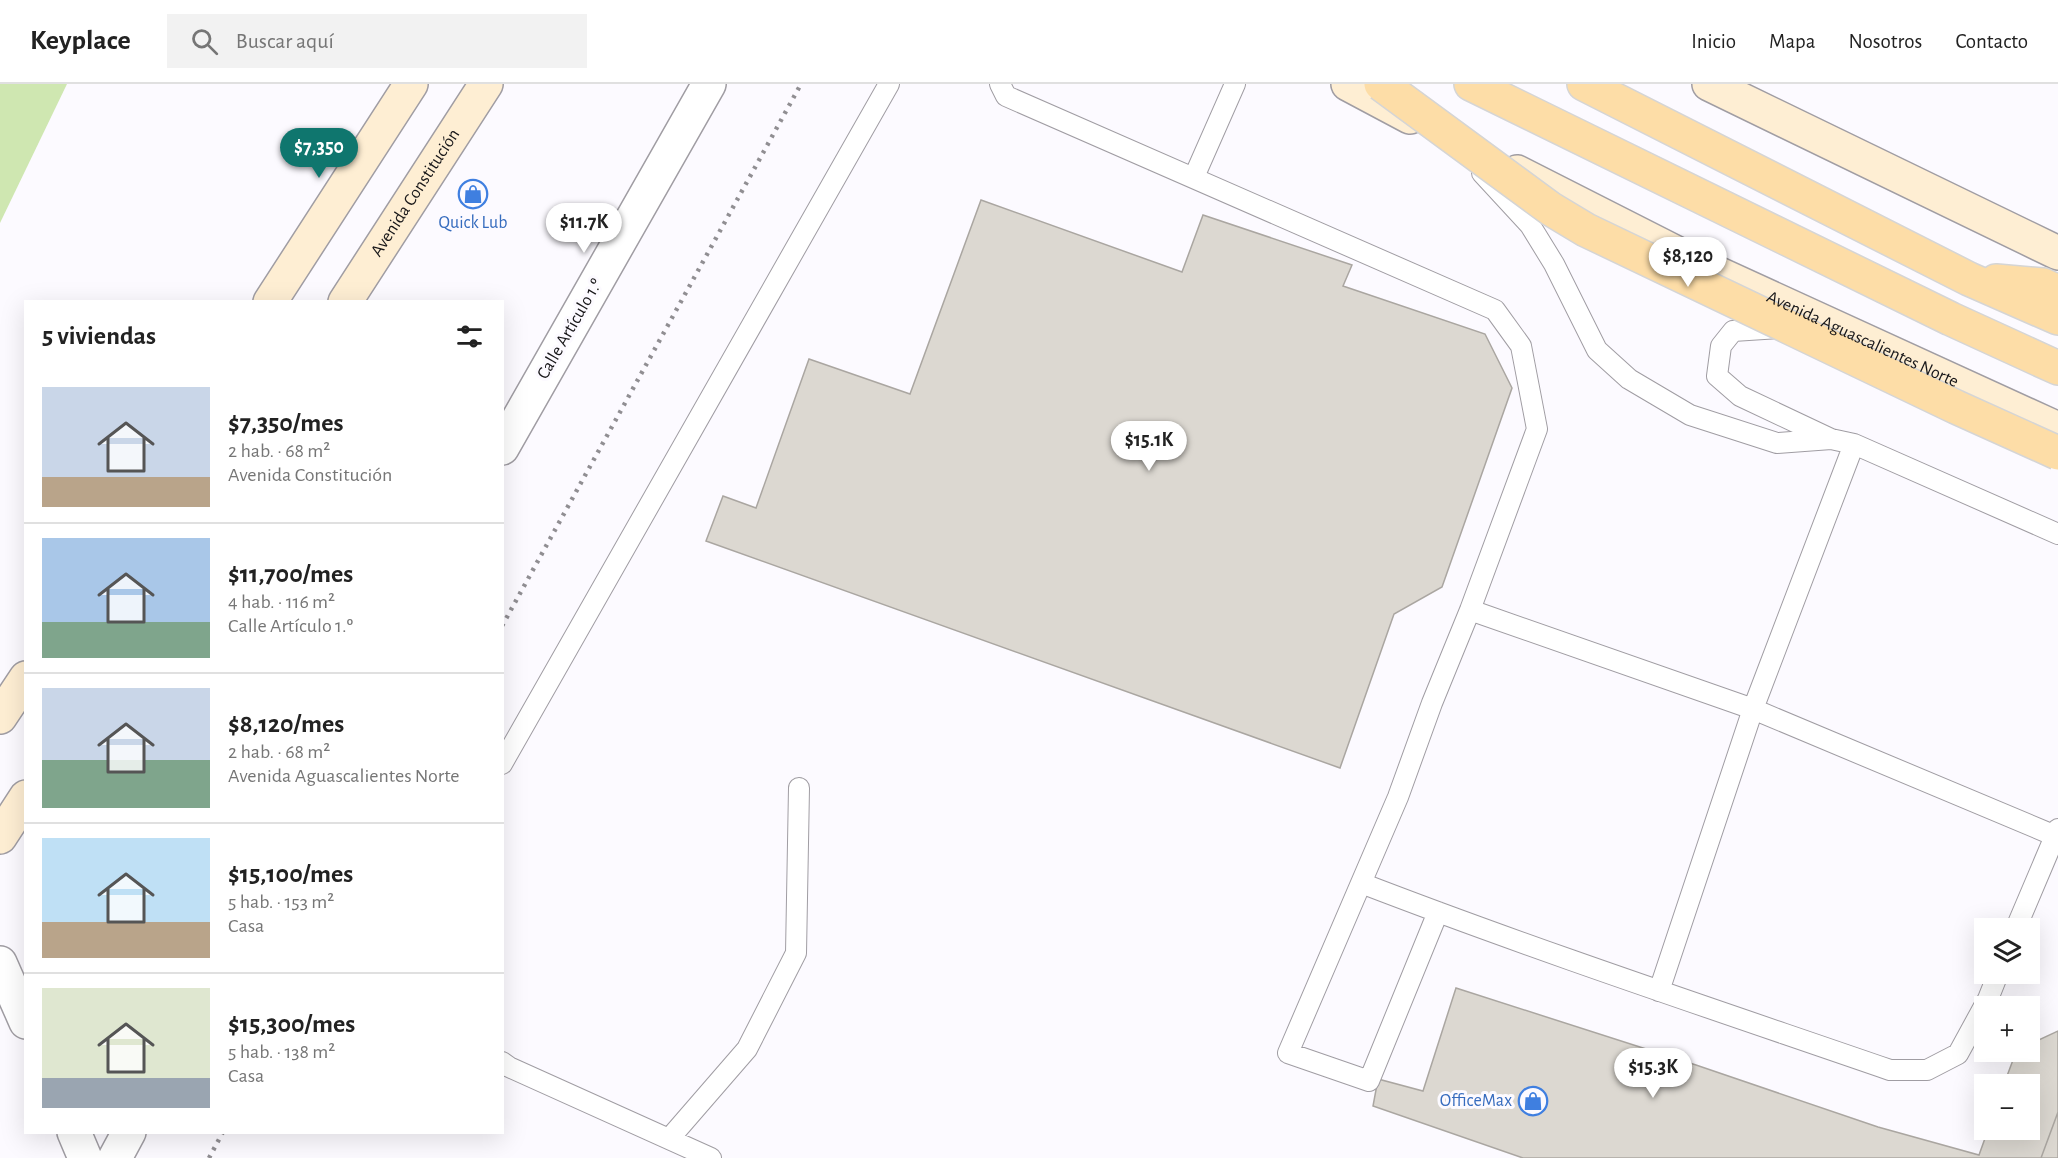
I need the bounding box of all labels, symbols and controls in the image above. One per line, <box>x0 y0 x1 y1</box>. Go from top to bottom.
search box <box>167 14 587 68</box>
icon: search <box>188 25 221 58</box>
text: Keyplace <box>30 27 131 55</box>
text: Buscar aquí <box>236 30 334 52</box>
text: Inicio <box>1691 31 1736 52</box>
text: Mapa <box>1769 31 1816 52</box>
text: Nosotros <box>1849 31 1922 52</box>
text: Contacto <box>1955 31 2028 52</box>
street label: Avenida Constitución <box>368 126 463 260</box>
pin: $7,350 <box>270 128 368 179</box>
text: $7,350 <box>294 137 344 157</box>
shop icon: Quick Lub <box>457 178 489 210</box>
pin: $11.7K <box>535 203 633 254</box>
text: $11.7K <box>560 212 608 232</box>
place label: Quick Lub <box>438 214 508 232</box>
pin: $8,120 <box>1639 237 1737 288</box>
text: $8,120 <box>1663 246 1713 266</box>
street label: Calle Artículo 1.º <box>534 276 606 382</box>
street label: Avenida Aguascalientes Norte <box>1764 288 1961 391</box>
icon: filters <box>453 320 486 353</box>
text: 5 viviendas <box>42 323 156 349</box>
text: $7,350/mes <box>228 410 344 436</box>
icon: home <box>90 411 162 483</box>
pin: $15.1K <box>1100 421 1198 472</box>
text: $15.1K <box>1125 430 1173 450</box>
text: 2 hab. · 68 m² <box>228 441 330 461</box>
text: Avenida Constitución <box>228 465 392 485</box>
text: $11,700/mes <box>228 561 353 587</box>
icon: home <box>90 562 162 634</box>
text: 4 hab. · 116 m² <box>228 592 335 612</box>
text: Calle Artículo 1.º <box>228 616 353 636</box>
text: $8,120/mes <box>228 711 344 737</box>
icon: home <box>90 712 162 784</box>
text: 2 hab. · 68 m² <box>228 742 330 762</box>
text: Avenida Aguascalientes Norte <box>228 766 460 786</box>
text: $15,100/mes <box>228 861 353 887</box>
icon: home <box>90 862 162 934</box>
text: 5 hab. · 153 m² <box>228 892 334 912</box>
text: Casa <box>228 916 264 936</box>
map controls <box>1974 918 2040 1140</box>
button: layers <box>1974 918 2040 984</box>
button: + <box>1974 996 2040 1062</box>
text: $15,300/mes <box>228 1011 355 1037</box>
icon: home <box>90 1012 162 1084</box>
text: 5 hab. · 138 m² <box>228 1042 335 1062</box>
pin: $15.3K <box>1604 1048 1702 1099</box>
text: $15.3K <box>1628 1057 1678 1077</box>
text: Casa <box>228 1066 264 1086</box>
button: − <box>1974 1074 2040 1140</box>
shop icon: OfficeMax <box>1517 1085 1549 1117</box>
place label: OfficeMax <box>1440 1092 1512 1110</box>

